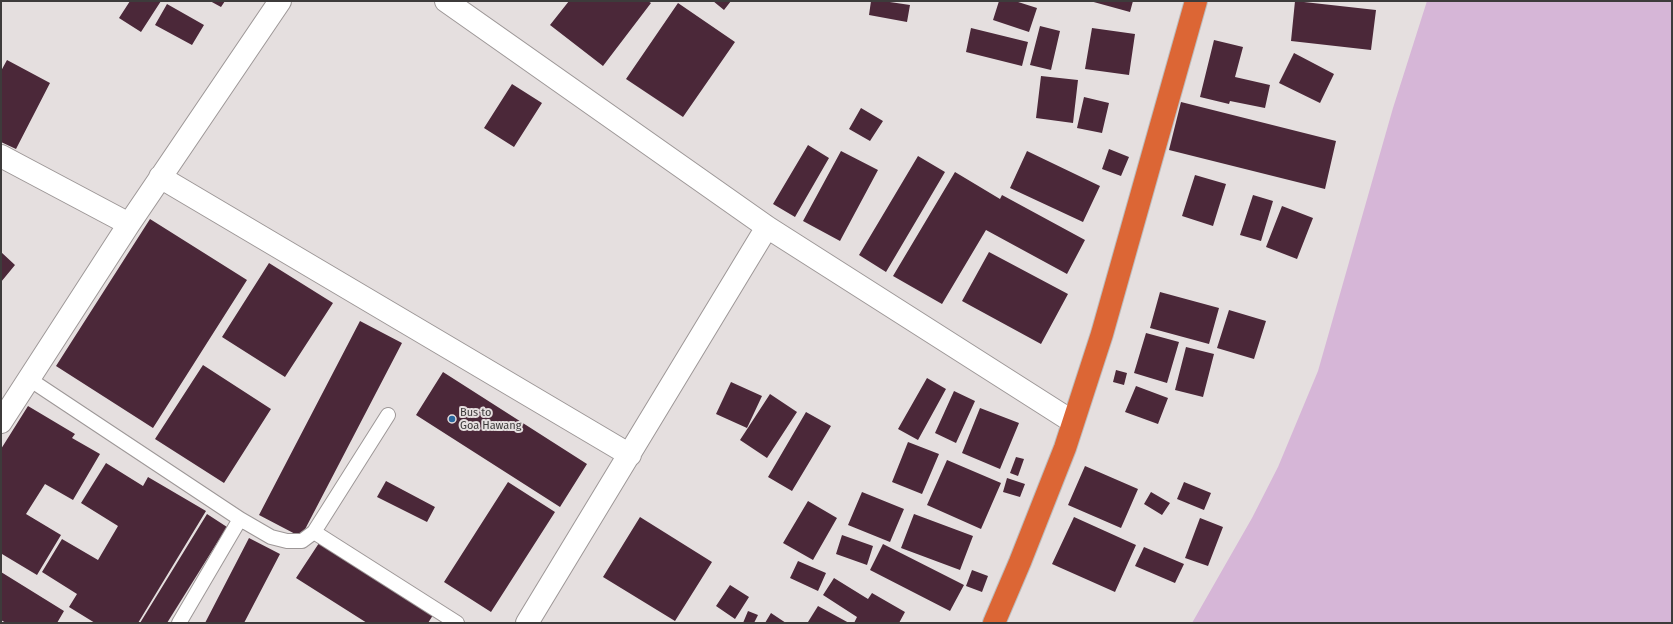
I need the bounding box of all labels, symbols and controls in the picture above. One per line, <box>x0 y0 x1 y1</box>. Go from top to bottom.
place label: Bus to Goa Hawang <box>460 406 521 432</box>
marker: Bus to Goa Hawang <box>447 414 457 424</box>

